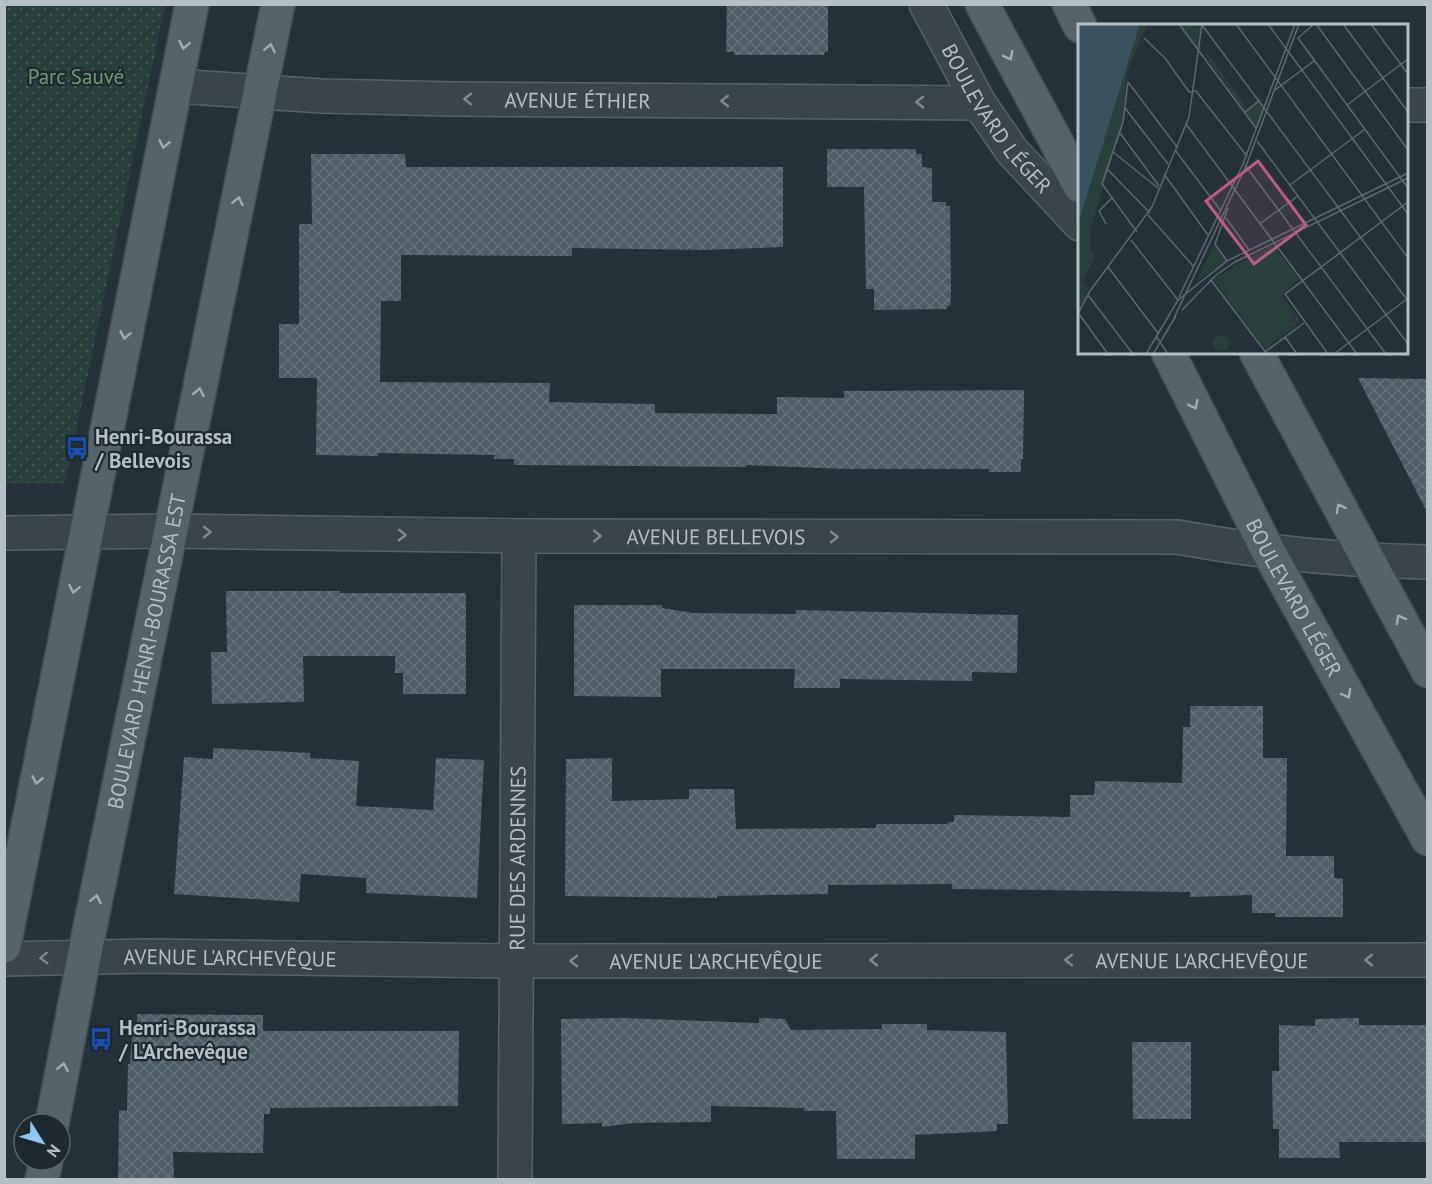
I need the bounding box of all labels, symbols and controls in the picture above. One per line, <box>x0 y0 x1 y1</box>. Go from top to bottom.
inset map <box>1078 24 1408 354</box>
street label: BOULEVARD LÉGER <box>936 39 1058 199</box>
one-way arrow <box>178 40 191 50</box>
one-way arrow <box>263 43 276 53</box>
one-way arrow <box>1002 50 1013 61</box>
park label: Parc Sauvé <box>28 63 124 90</box>
street label: AVENUE ÉTHIER <box>504 86 651 114</box>
one-way arrow <box>463 93 472 105</box>
one-way arrow <box>721 95 730 107</box>
one-way arrow <box>916 96 925 108</box>
one-way arrow <box>158 138 171 148</box>
one-way arrow <box>231 196 244 206</box>
one-way arrow <box>120 329 133 339</box>
one-way arrow <box>192 387 205 397</box>
one-way arrow <box>1187 398 1199 409</box>
place label: Henri-Bourassa / Bellevois <box>94 423 232 474</box>
bus stop icon: Henri-Bourassa / Bellevois <box>64 435 90 461</box>
street label: BOULEVARD HENRI-BOURASSA EST <box>101 491 192 811</box>
one-way arrow <box>1336 504 1347 514</box>
street label: BOULEVARD LÉGER <box>1240 514 1348 681</box>
street label: AVENUE BELLEVOIS <box>627 523 805 550</box>
one-way arrow <box>203 526 212 538</box>
one-way arrow <box>398 529 407 541</box>
one-way arrow <box>593 530 602 542</box>
one-way arrow <box>830 531 839 543</box>
one-way arrow <box>68 583 81 593</box>
one-way arrow <box>1396 615 1407 626</box>
one-way arrow <box>1340 688 1352 698</box>
street label: RUE DES ARDENNES <box>503 766 531 950</box>
one-way arrow <box>31 775 44 785</box>
one-way arrow <box>89 895 102 905</box>
street label: AVENUE L'ARCHEVÊQUE <box>123 942 337 972</box>
street label: AVENUE L'ARCHEVÊQUE <box>609 947 823 974</box>
street label: AVENUE L'ARCHEVÊQUE <box>1095 947 1309 974</box>
one-way arrow <box>40 952 49 964</box>
one-way arrow <box>870 954 879 966</box>
one-way arrow <box>1065 954 1074 966</box>
one-way arrow <box>1365 954 1374 966</box>
one-way arrow <box>570 955 579 967</box>
place label: Henri-Bourassa / L'Archevêque <box>118 1014 256 1065</box>
bus stop icon: Henri-Bourassa / L'Archevêque <box>88 1026 114 1052</box>
one-way arrow <box>56 1062 69 1072</box>
north arrow <box>12 1112 72 1172</box>
text: N <box>43 1141 65 1161</box>

